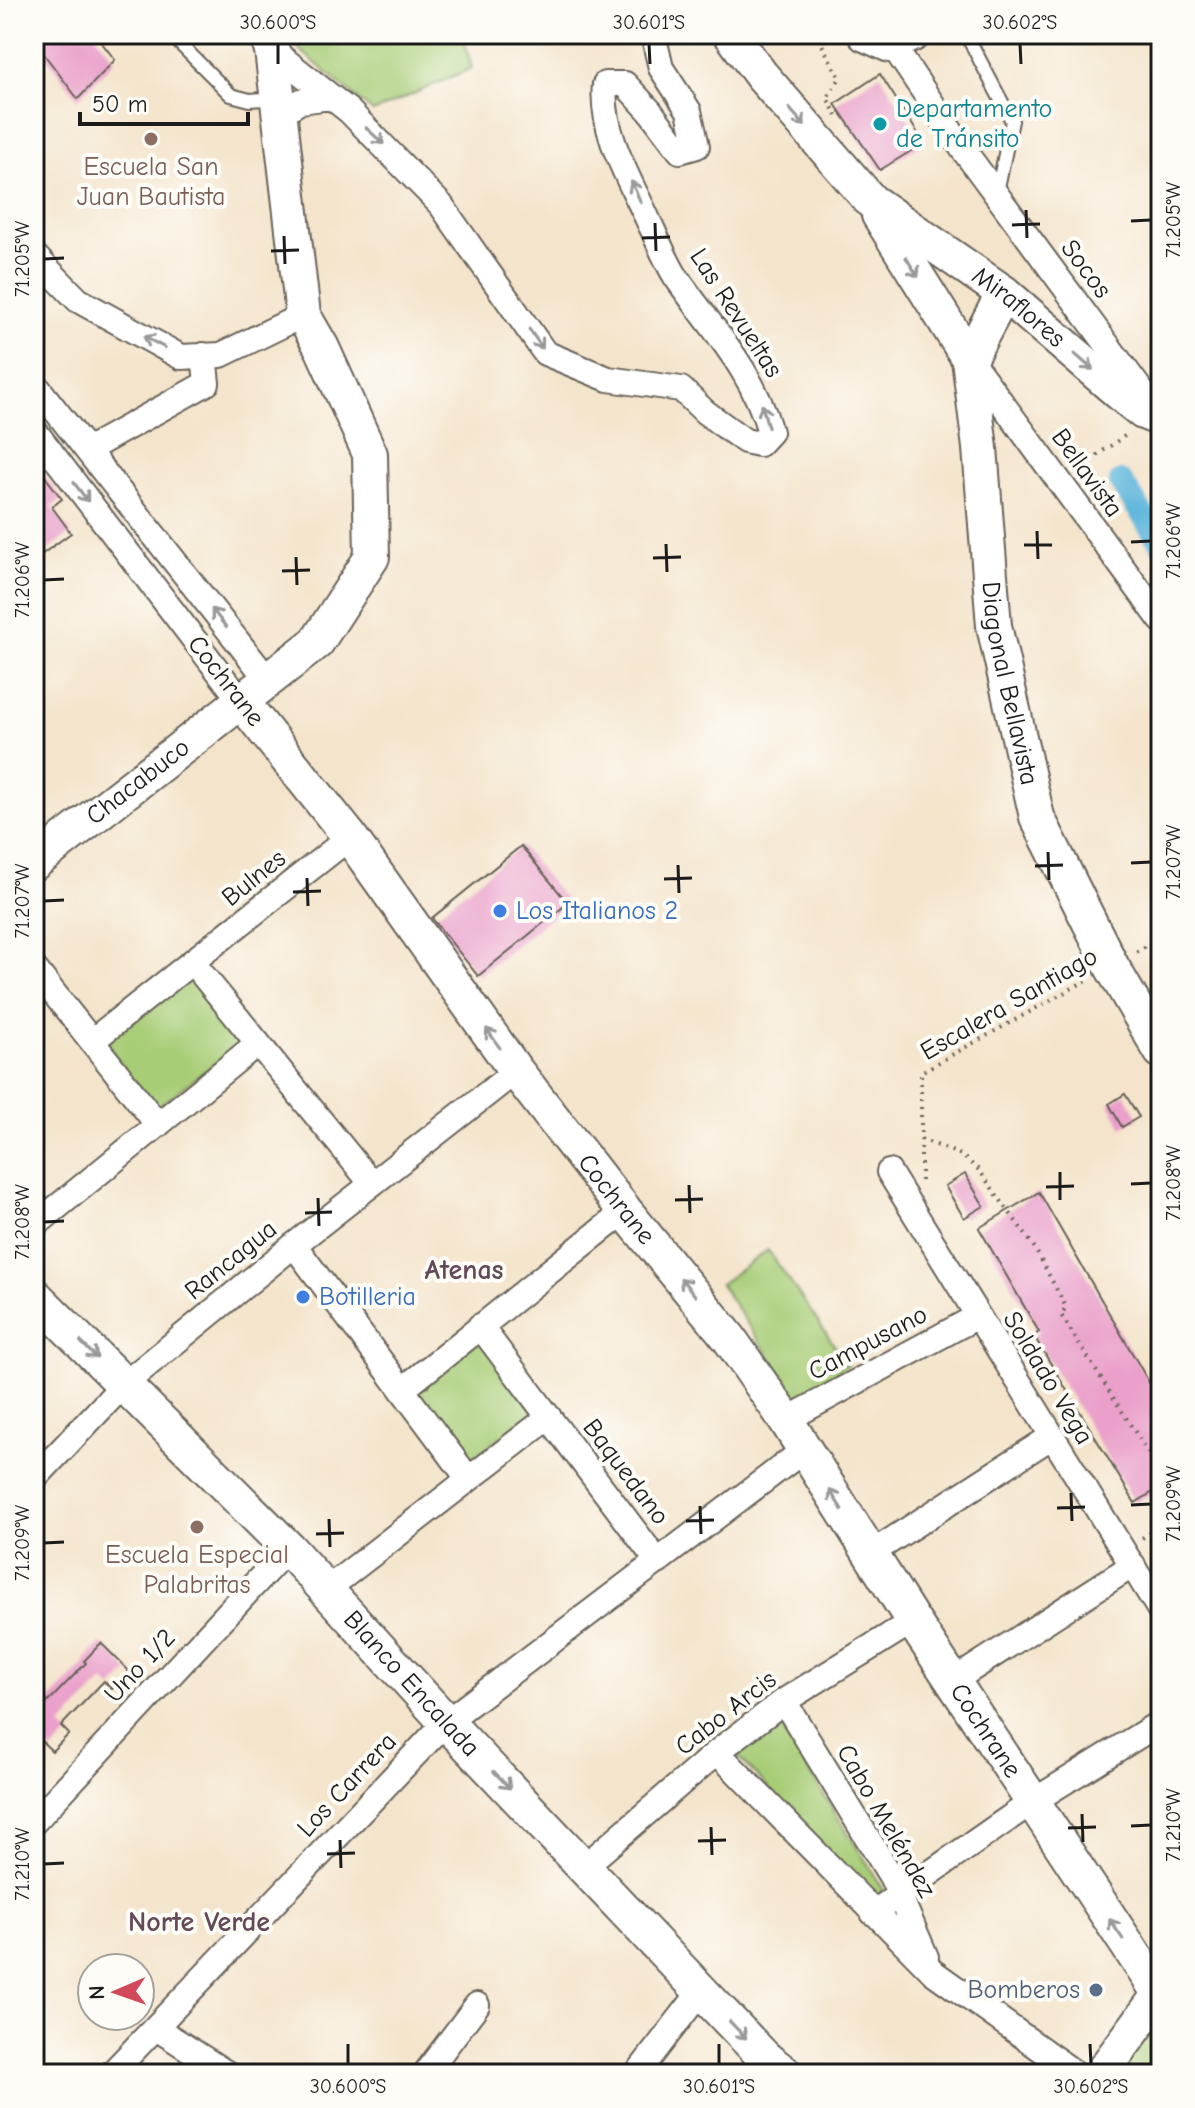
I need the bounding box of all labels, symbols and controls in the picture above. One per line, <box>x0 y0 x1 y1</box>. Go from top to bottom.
text: 30.600°S <box>240 11 316 34</box>
text: 30.601°S <box>613 11 685 34</box>
text: 30.602°S <box>983 11 1057 34</box>
scale bar <box>80 76 248 126</box>
text: 50 m <box>92 90 148 118</box>
place label: Departamento de Tránsito <box>896 94 1052 154</box>
one-way arrow <box>788 106 806 126</box>
marker: Departamento de Tránsito <box>871 115 889 133</box>
one-way arrow <box>364 126 384 144</box>
marker: Escuela San Juan Bautista <box>142 130 160 148</box>
place label: Escuela San Juan Bautista <box>77 152 225 212</box>
one-way arrow <box>628 180 643 204</box>
text: 71.205°W <box>1162 181 1185 258</box>
text: 71.205°W <box>11 220 34 297</box>
street label: Socos <box>1054 234 1118 304</box>
street label: Las Revueltas <box>683 243 789 383</box>
one-way arrow <box>904 255 920 278</box>
street label: Miraflores <box>966 260 1071 354</box>
one-way arrow <box>528 327 544 349</box>
one-way arrow <box>143 334 167 350</box>
one-way arrow <box>1073 353 1093 371</box>
one-way arrow <box>757 403 772 429</box>
street label: Bellavista <box>1045 423 1129 523</box>
one-way arrow <box>73 481 90 502</box>
text: 71.206°W <box>1162 502 1185 579</box>
text: 71.206°W <box>11 541 34 618</box>
street label: Diagonal Bellavista <box>976 580 1044 788</box>
one-way arrow <box>211 608 228 629</box>
street label: Cochrane <box>181 630 271 732</box>
street label: Chacabuco <box>80 732 196 831</box>
text: 71.207°W <box>1162 824 1185 899</box>
street label: Bulnes <box>216 843 292 913</box>
text: 71.207°W <box>11 863 34 938</box>
place label: Los Italianos 2 <box>516 896 678 926</box>
marker: Los Italianos 2 <box>491 902 509 920</box>
street label: Escalera Santiago <box>915 941 1103 1067</box>
one-way arrow <box>485 1028 501 1050</box>
text: 71.208°W <box>1162 1145 1185 1221</box>
street label: Cochrane <box>571 1148 661 1251</box>
text: 71.208°W <box>11 1184 34 1260</box>
street label: Rancagua <box>179 1214 283 1306</box>
district label: Atenas <box>424 1254 504 1286</box>
one-way arrow <box>679 1278 697 1298</box>
place label: Botilleria <box>319 1282 416 1312</box>
marker: Botilleria <box>294 1288 312 1306</box>
street label: Campusano <box>803 1299 933 1387</box>
street label: Soldado Vega <box>997 1306 1099 1450</box>
one-way arrow <box>79 1340 98 1359</box>
street label: Baquedano <box>577 1413 675 1531</box>
text: 71.209°W <box>1162 1465 1185 1542</box>
one-way arrow <box>828 1490 845 1512</box>
text: 71.209°W <box>11 1504 34 1581</box>
marker: Escuela Especial Palabritas <box>188 1518 206 1536</box>
place label: Escuela Especial Palabritas <box>105 1540 289 1600</box>
street label: Blanco Encalada <box>337 1605 486 1763</box>
street label: Uno 1/2 <box>98 1623 182 1709</box>
street label: Cabo Arcis <box>670 1664 782 1762</box>
street label: Cochrane <box>944 1678 1028 1784</box>
street label: Los Carrera <box>291 1727 403 1843</box>
street label: Cabo Meléndez <box>830 1739 942 1903</box>
one-way arrow <box>492 1770 511 1790</box>
text: 71.210°W <box>1162 1788 1185 1862</box>
text: 71.210°W <box>11 1827 34 1901</box>
district label: Norte Verde <box>128 1906 270 1938</box>
one-way arrow <box>1108 1918 1124 1941</box>
north arrow <box>76 1952 156 2032</box>
place label: Bomberos <box>967 1975 1080 2005</box>
marker: Bomberos <box>1087 1981 1105 1999</box>
text: N <box>84 1985 110 2000</box>
one-way arrow <box>728 2020 747 2039</box>
text: 30.600°S <box>310 2075 386 2098</box>
text: 30.601°S <box>683 2075 755 2098</box>
text: 30.602°S <box>1054 2075 1128 2098</box>

